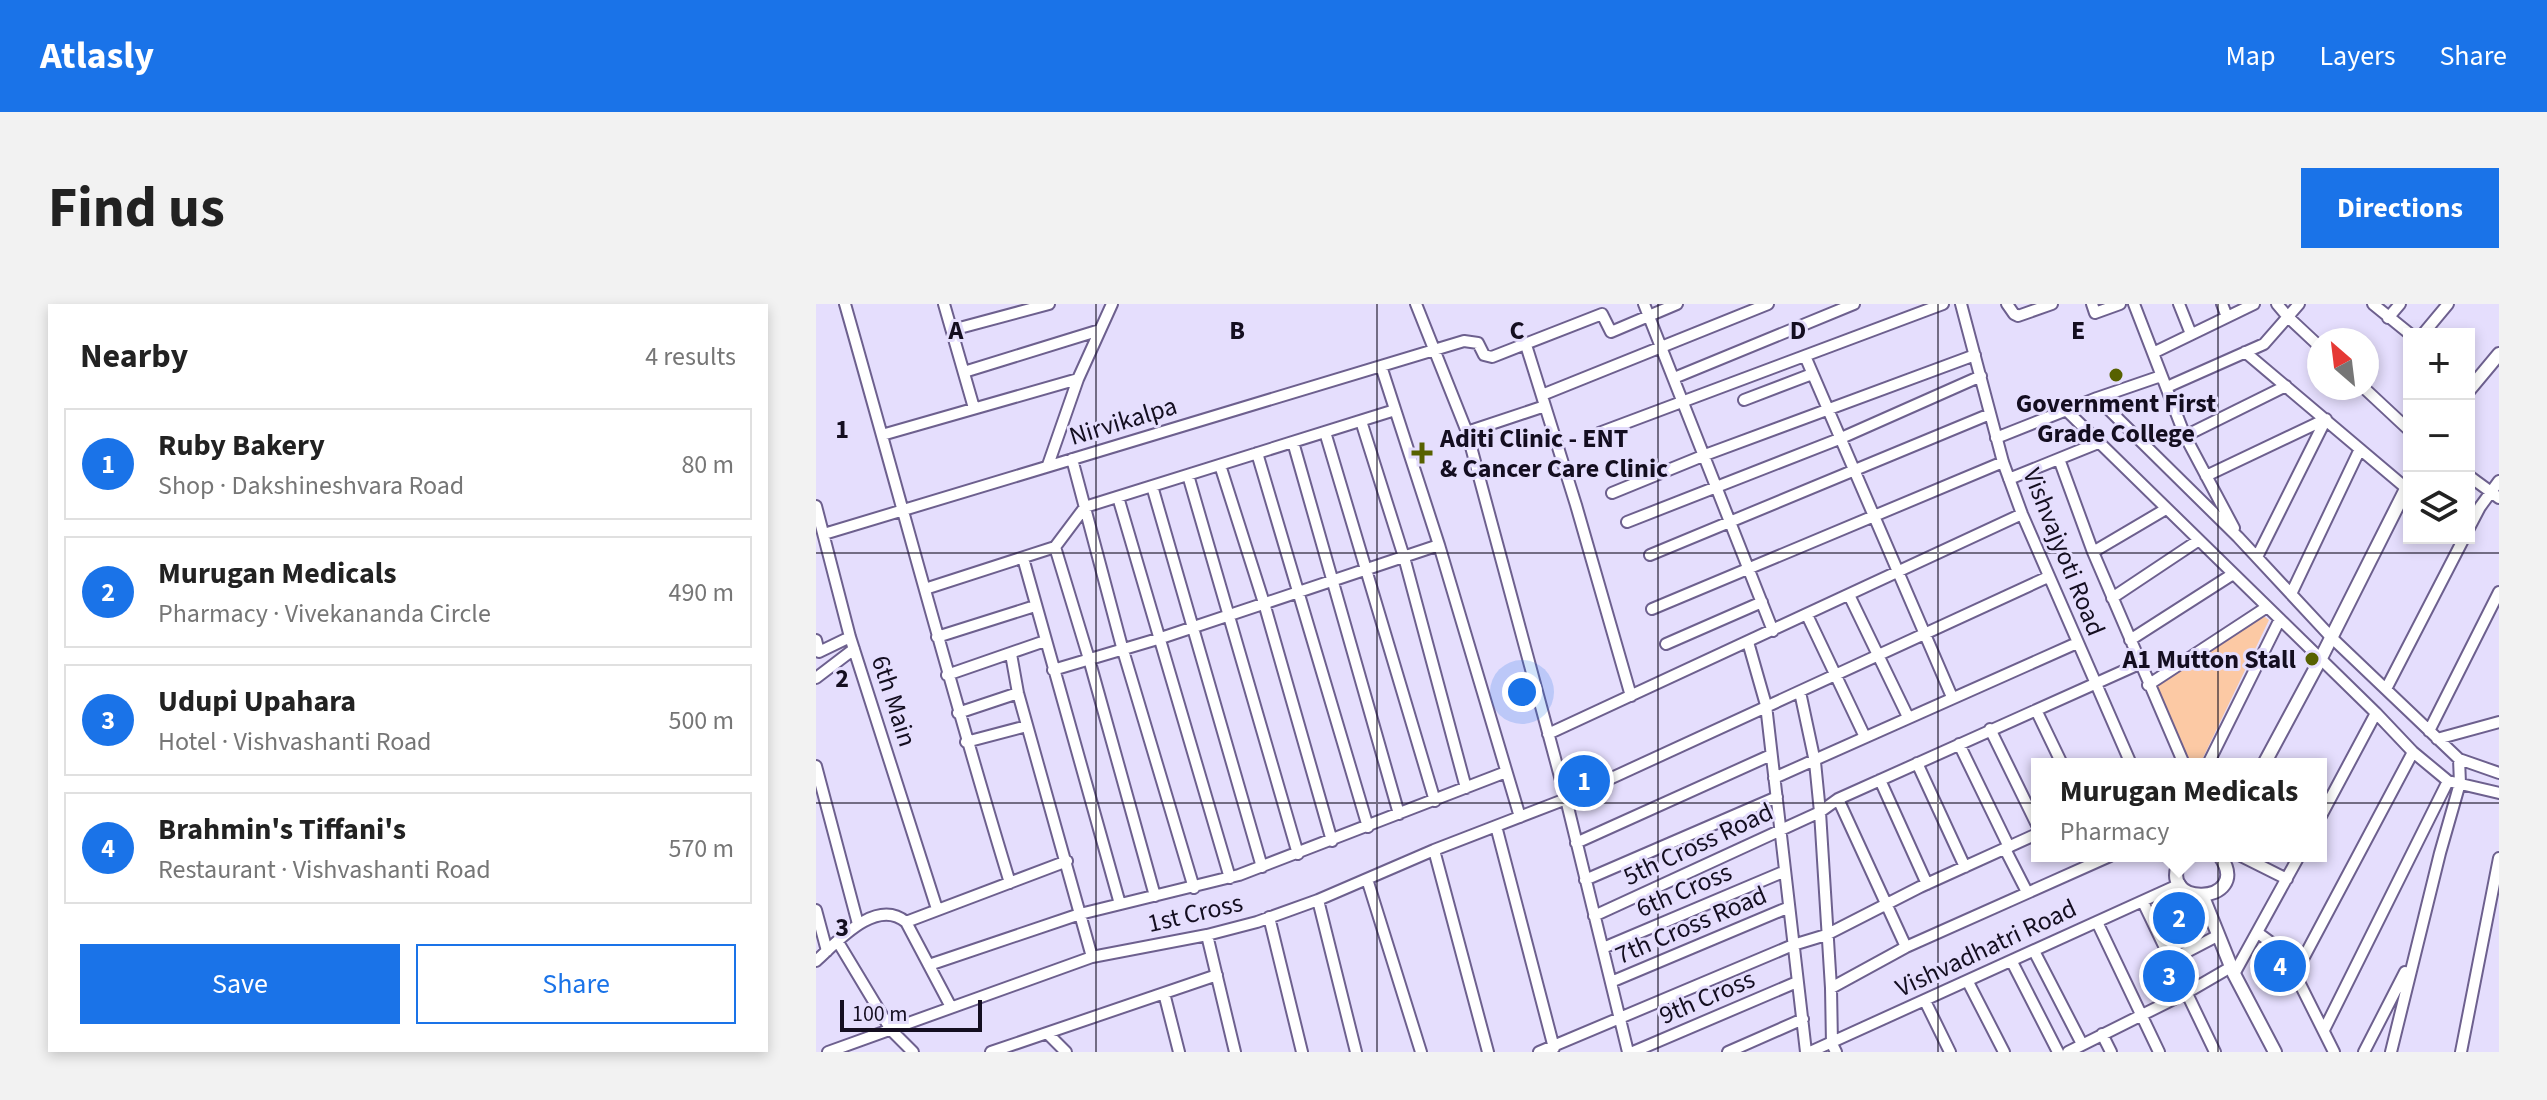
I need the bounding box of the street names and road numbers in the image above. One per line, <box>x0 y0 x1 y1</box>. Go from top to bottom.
street label: Nirvikalpa <box>1065 387 1181 455</box>
street label: Vishvajyoti Road <box>2014 463 2114 641</box>
street label: 6th Main <box>862 651 926 751</box>
street label: 5th Cross Road <box>1617 793 1779 895</box>
street label: 6th Cross <box>1631 853 1738 927</box>
street label: 7th Cross Road <box>1609 876 1773 974</box>
street label: 1st Cross <box>1144 884 1246 942</box>
street label: Vishvadhatri Road <box>1889 890 2083 1006</box>
street label: 9th Cross <box>1654 960 1761 1034</box>

